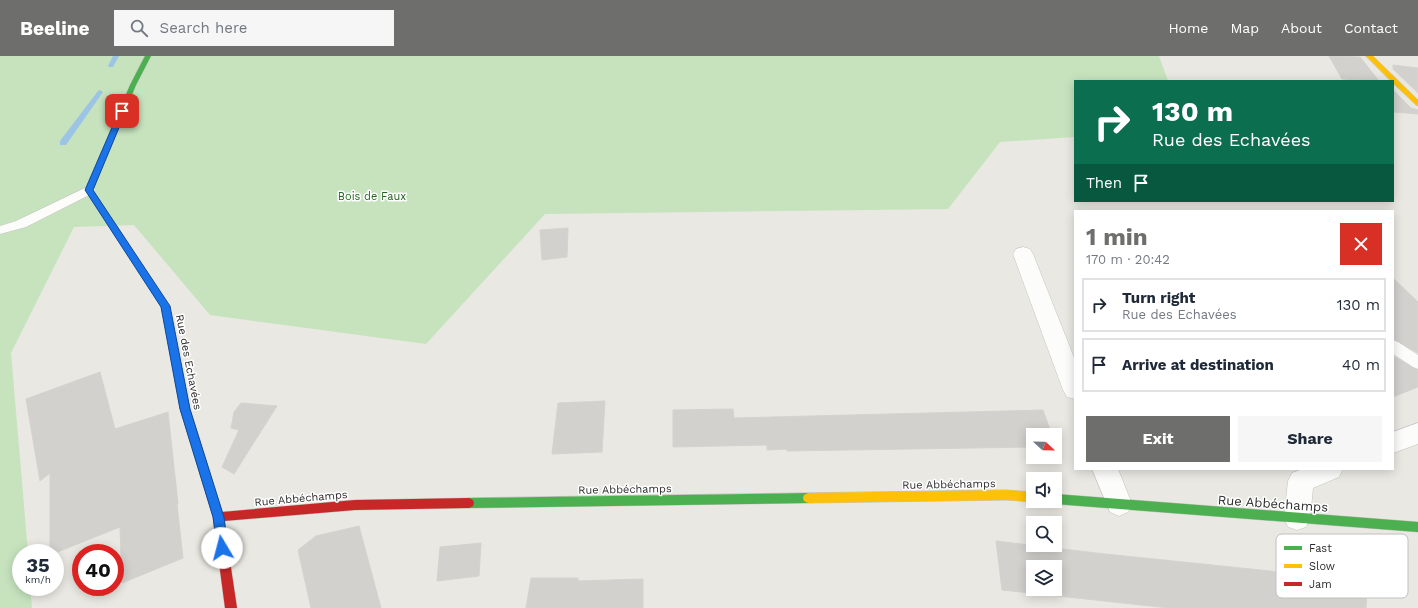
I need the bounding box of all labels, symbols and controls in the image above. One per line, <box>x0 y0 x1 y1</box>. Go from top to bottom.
search box <box>114 10 394 46</box>
text: Beeline <box>20 17 90 40</box>
icon: search <box>128 17 150 39</box>
text: Search here <box>160 19 247 37</box>
text: Home <box>1168 20 1208 36</box>
text: Map <box>1230 20 1259 36</box>
text: About <box>1281 20 1322 36</box>
text: Contact <box>1344 20 1398 36</box>
pin <box>105 94 139 128</box>
text: 130 m <box>1152 95 1233 128</box>
icon: right <box>1086 96 1138 148</box>
icon: arrive <box>111 100 133 122</box>
text: Rue des Echavées <box>1152 129 1311 150</box>
icon: arrive <box>1130 172 1152 194</box>
text: Then <box>1086 174 1122 192</box>
park label: Bois de Faux <box>338 190 406 203</box>
text: 1 min <box>1086 223 1148 251</box>
button: close <box>1340 223 1382 265</box>
text: 170 m · 20:42 <box>1086 252 1170 267</box>
text: Turn right <box>1122 289 1195 307</box>
icon: right <box>1088 294 1110 316</box>
text: 130 m <box>1337 296 1380 314</box>
text: Rue des Echavées <box>1122 307 1237 322</box>
street label: Rue des Echavées <box>173 313 204 411</box>
icon: arrive <box>1088 354 1110 376</box>
text: Arrive at destination <box>1122 356 1274 374</box>
text: 40 m <box>1342 356 1380 374</box>
button: Exit <box>1086 416 1230 462</box>
button: Share <box>1238 416 1382 462</box>
north arrow <box>1026 428 1062 464</box>
map controls <box>1026 428 1062 596</box>
button: sound <box>1026 472 1062 508</box>
street label: Rue Abbéchamps <box>902 477 996 492</box>
street label: Rue Abbéchamps <box>578 482 672 497</box>
street label: Rue Abbéchamps <box>254 488 348 509</box>
street label: Rue Abbéchamps <box>1217 492 1329 515</box>
button: search <box>1026 516 1062 552</box>
position arrow <box>201 527 243 569</box>
legend <box>1276 534 1408 598</box>
text: Fast <box>1309 542 1332 555</box>
speed limit sign: 40 <box>72 544 124 596</box>
text: 35 <box>26 553 50 577</box>
button: layers <box>1026 560 1062 596</box>
text: Slow <box>1309 560 1335 573</box>
text: km/h <box>25 574 51 585</box>
text: Jam <box>1309 578 1332 591</box>

